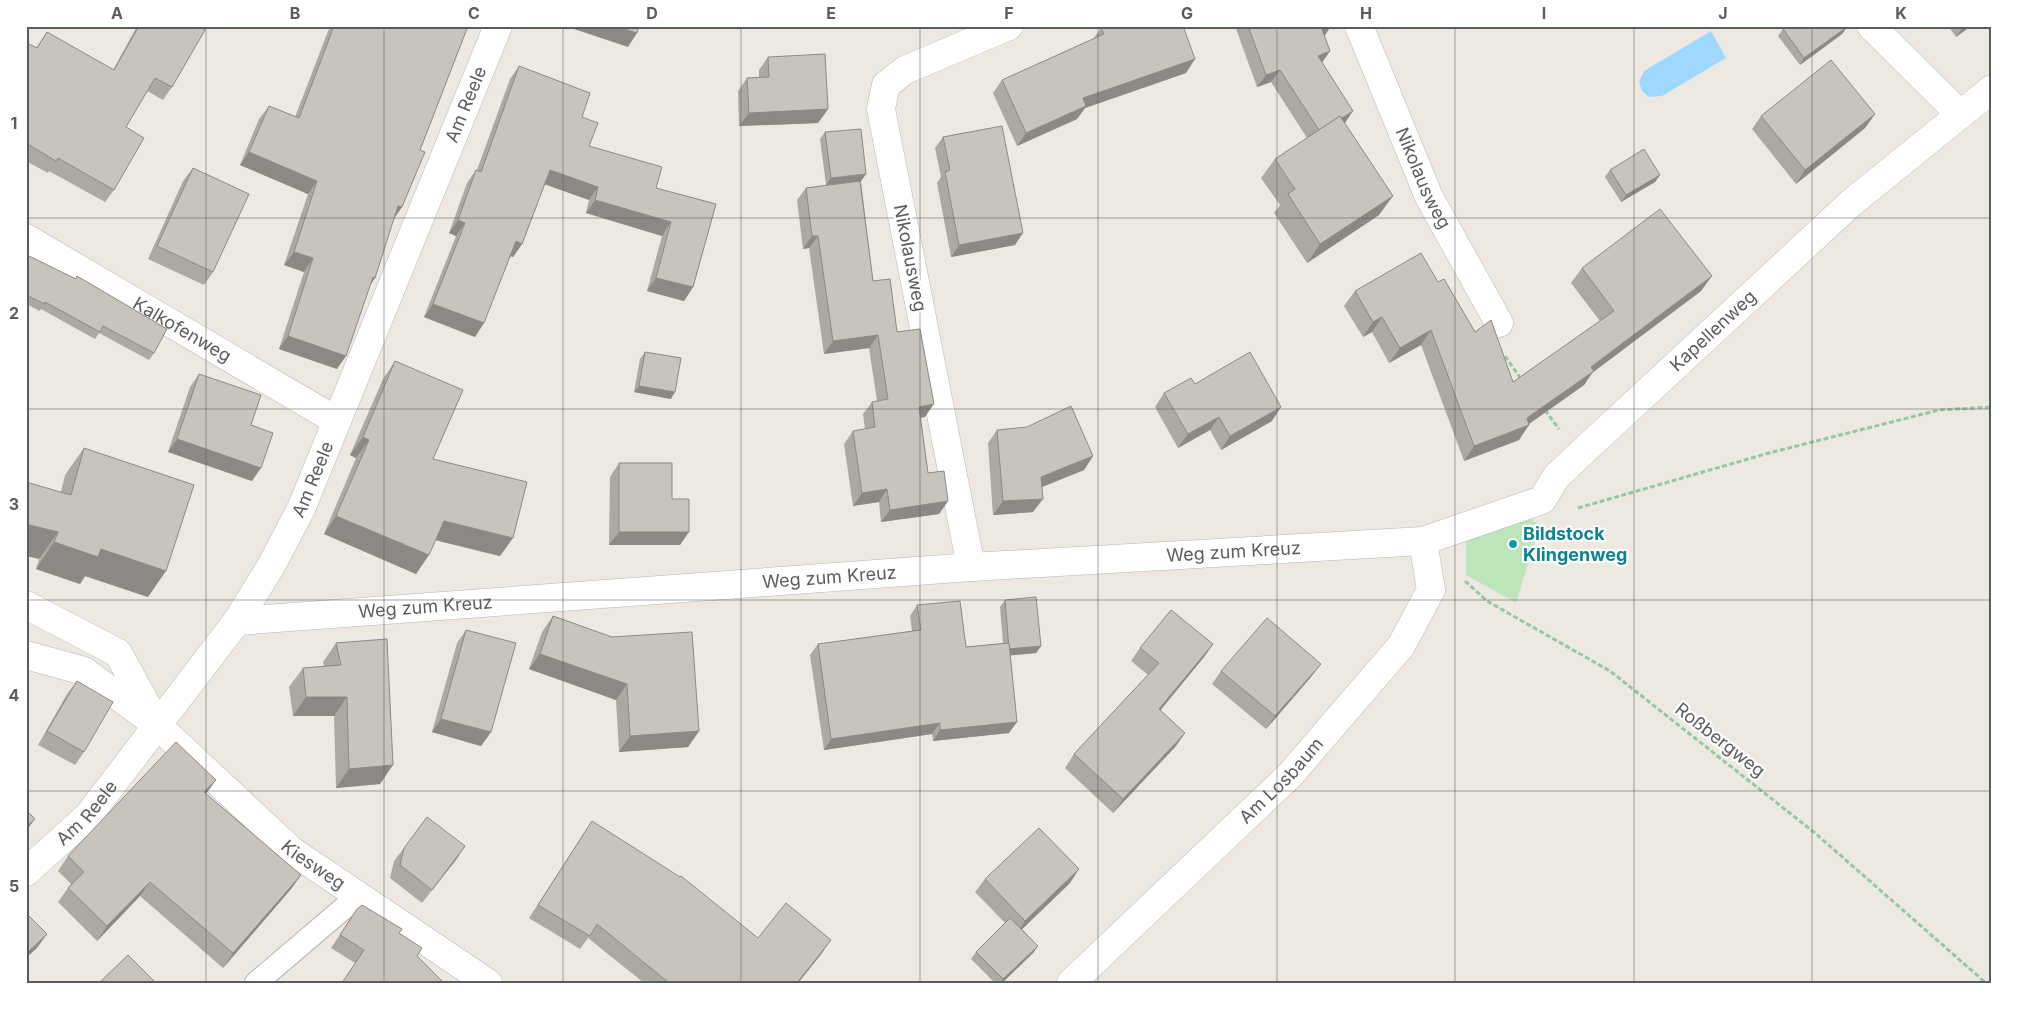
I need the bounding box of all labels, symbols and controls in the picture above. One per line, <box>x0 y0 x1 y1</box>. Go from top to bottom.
text: A <box>111 3 123 23</box>
text: B <box>290 3 300 23</box>
text: C <box>468 3 480 23</box>
text: D <box>646 3 658 23</box>
text: E <box>826 3 836 23</box>
text: F <box>1004 3 1014 23</box>
text: G <box>1181 3 1193 23</box>
text: H <box>1360 3 1372 23</box>
text: I <box>1542 3 1546 23</box>
text: J <box>1718 3 1728 23</box>
text: K <box>1895 3 1907 23</box>
street label: Am Reele <box>441 63 490 145</box>
text: 1 <box>11 113 17 133</box>
street label: Nikolausweg <box>1392 124 1455 232</box>
street label: Nikolausweg <box>890 203 931 313</box>
street label: Kapellenweg <box>1665 286 1760 375</box>
street label: Kalkofenweg <box>129 292 235 366</box>
text: 2 <box>9 303 19 323</box>
street label: Am Reele <box>287 438 338 521</box>
text: 3 <box>9 494 19 514</box>
place label: Bildstock Klingenweg <box>1523 523 1627 565</box>
street label: Weg zum Kreuz <box>1166 537 1301 566</box>
marker: Bildstock Klingenweg <box>1507 538 1519 550</box>
street label: Weg zum Kreuz <box>761 562 897 592</box>
street label: Weg zum Kreuz <box>358 591 493 622</box>
text: 4 <box>9 685 20 705</box>
street label: Roßbergweg <box>1671 698 1769 781</box>
street label: Am Losbaum <box>1235 733 1327 828</box>
street label: Am Reele <box>52 776 121 849</box>
street label: Kiesweg <box>277 835 349 894</box>
text: 5 <box>9 876 19 896</box>

